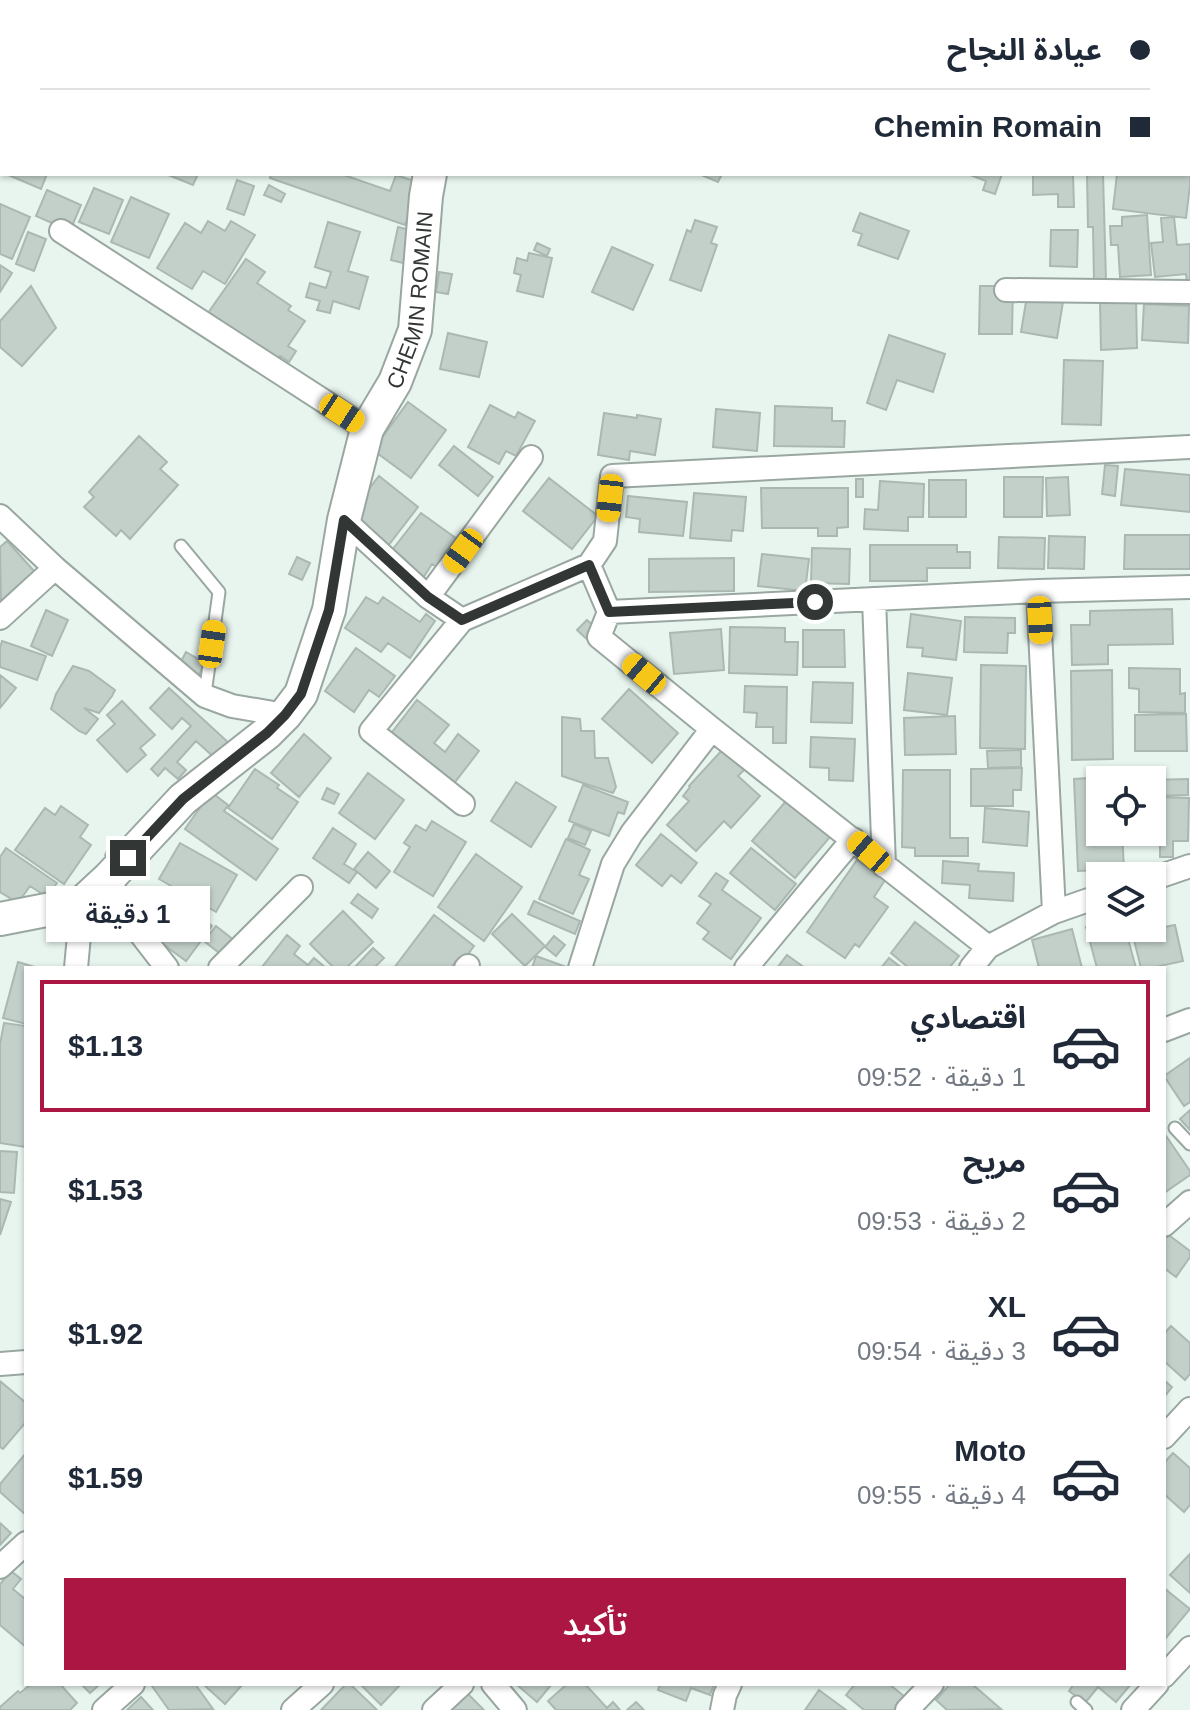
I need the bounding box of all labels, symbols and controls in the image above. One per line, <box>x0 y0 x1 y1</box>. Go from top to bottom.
text: عيادة النجاح <box>947 33 1102 66</box>
text: Chemin Romain <box>874 110 1102 143</box>
street label: CHEMIN ROMAIN <box>382 210 438 392</box>
car <box>315 390 369 436</box>
car <box>596 473 624 523</box>
car <box>439 525 487 577</box>
route start <box>797 584 833 620</box>
car <box>1027 595 1053 645</box>
car <box>197 619 227 669</box>
car <box>618 649 670 699</box>
map controls <box>1086 766 1166 942</box>
button: locate <box>1086 766 1166 846</box>
car <box>843 827 895 877</box>
route end <box>110 840 146 876</box>
button: layers <box>1086 862 1166 942</box>
callout: 1 دقيقة <box>46 886 210 942</box>
text: 1 دقيقة <box>86 899 170 929</box>
text: اقتصادي <box>911 1001 1026 1034</box>
icon: car <box>1050 1010 1122 1082</box>
text: $1.13 <box>68 1029 143 1062</box>
text: 1 دقيقة · 09:52 <box>857 1062 1026 1092</box>
text: مريح <box>963 1145 1026 1178</box>
icon: car <box>1050 1154 1122 1226</box>
text: $1.53 <box>68 1173 143 1206</box>
text: 2 دقيقة · 09:53 <box>857 1206 1026 1236</box>
text: XL <box>988 1290 1026 1323</box>
icon: car <box>1050 1298 1122 1370</box>
text: $1.92 <box>68 1317 143 1350</box>
text: 3 دقيقة · 09:54 <box>857 1336 1026 1366</box>
text: Moto <box>954 1434 1026 1467</box>
icon: car <box>1050 1442 1122 1514</box>
text: $1.59 <box>68 1461 143 1494</box>
text: 4 دقيقة · 09:55 <box>857 1480 1026 1510</box>
button: تأكيد <box>64 1578 1126 1670</box>

